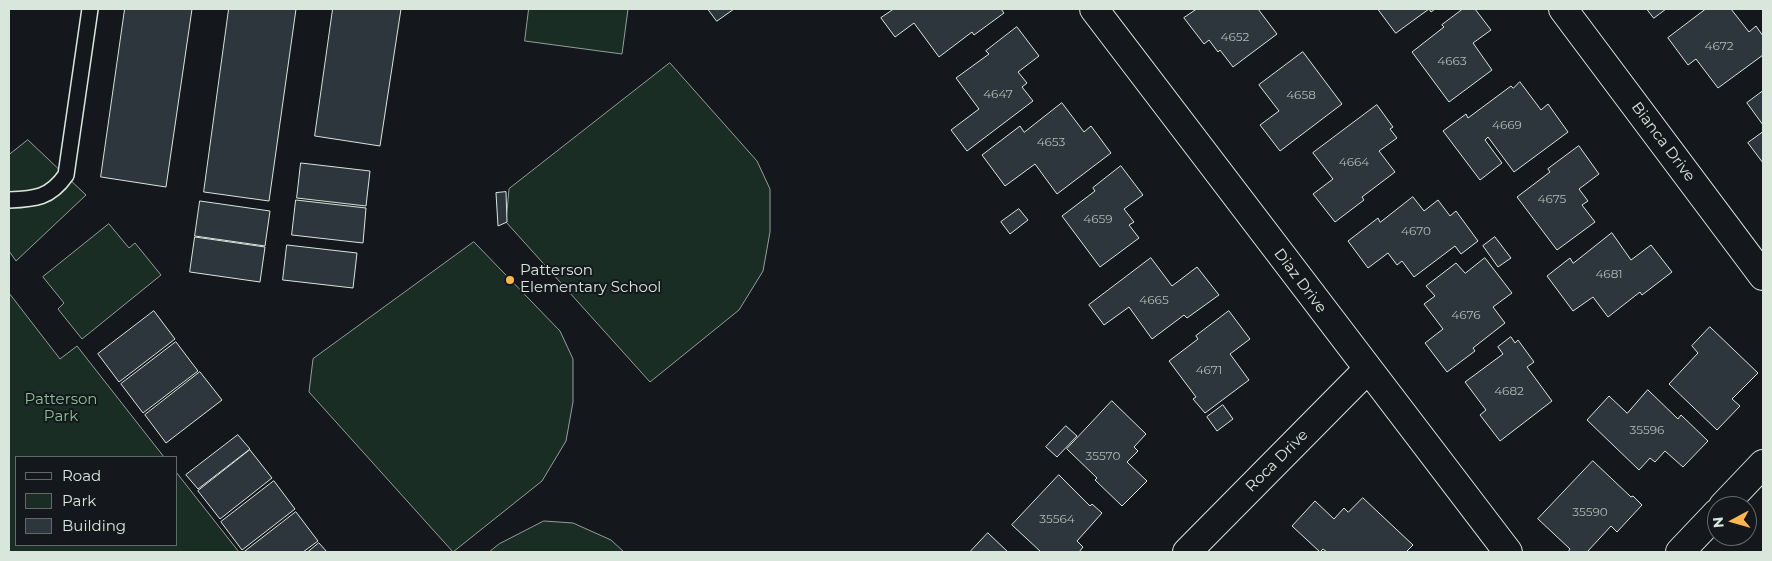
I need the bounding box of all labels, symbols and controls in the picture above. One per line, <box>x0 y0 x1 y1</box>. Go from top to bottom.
house number: 4652 <box>1221 30 1249 44</box>
house number: 4672 <box>1704 39 1734 53</box>
house number: 4663 <box>1437 54 1467 68</box>
house number: 4647 <box>983 87 1013 101</box>
house number: 4658 <box>1286 88 1316 102</box>
street label: Bianca Drive <box>1627 99 1699 185</box>
house number: 4669 <box>1492 118 1522 132</box>
house number: 4653 <box>1037 135 1065 149</box>
house number: 4664 <box>1339 155 1369 169</box>
house number: 4675 <box>1538 192 1566 206</box>
house number: 4659 <box>1083 212 1113 226</box>
house number: 4670 <box>1401 224 1431 238</box>
street label: Diaz Drive <box>1270 245 1330 317</box>
place label: Patterson Elementary School <box>520 262 661 297</box>
house number: 4681 <box>1595 267 1623 281</box>
marker: Patterson Elementary School <box>504 274 516 286</box>
house number: 4665 <box>1139 293 1169 307</box>
house number: 4676 <box>1451 308 1481 322</box>
house number: 4671 <box>1196 363 1222 377</box>
house number: 4682 <box>1494 384 1524 398</box>
park label: Patterson Park <box>25 391 97 426</box>
house number: 35596 <box>1630 423 1664 437</box>
street label: Roca Drive <box>1242 426 1312 496</box>
house number: 35570 <box>1086 449 1120 463</box>
legend <box>15 456 178 546</box>
text: Road <box>62 466 101 485</box>
text: Park <box>62 491 96 510</box>
north arrow <box>1707 496 1757 546</box>
house number: 35590 <box>1572 505 1608 519</box>
house number: 35564 <box>1039 512 1075 526</box>
text: Building <box>62 516 126 535</box>
text: N <box>1709 516 1728 529</box>

